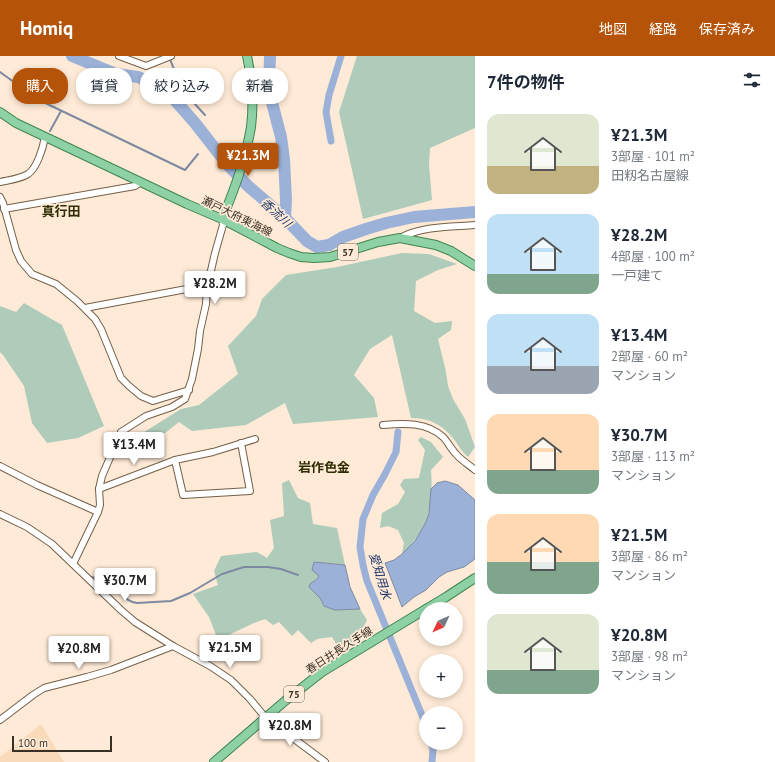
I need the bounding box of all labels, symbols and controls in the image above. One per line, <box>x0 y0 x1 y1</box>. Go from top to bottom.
text: Homiq <box>20 16 73 40</box>
text: 地図 <box>599 20 627 38</box>
text: 経路 <box>649 20 677 38</box>
text: 保存済み <box>699 20 755 38</box>
chip: 購入 <box>12 68 68 104</box>
chip: 賃貸 <box>76 68 132 104</box>
chip: 絞り込み <box>140 68 224 104</box>
chip: 新着 <box>232 68 288 104</box>
icon: filters <box>741 69 763 91</box>
text: 7件の物件 <box>487 71 565 93</box>
text: ¥21.3M <box>611 124 667 146</box>
icon: home <box>519 130 567 178</box>
pin: ¥21.3M <box>215 143 281 177</box>
text: ¥21.3M <box>226 147 270 164</box>
text: 3部屋 · 101 m² <box>611 148 695 165</box>
text: 田籾名古屋線 <box>611 167 689 184</box>
street label: 瀬戸大府東海線 <box>199 193 275 239</box>
water label: 香流川 <box>258 195 296 232</box>
district label: 真行田 <box>41 203 81 220</box>
text: ¥28.2M <box>611 224 667 246</box>
icon: home <box>519 230 567 278</box>
road number: 57 <box>338 244 358 260</box>
text: 4部屋 · 100 m² <box>611 248 695 265</box>
text: 一戸建て <box>611 267 663 284</box>
pin: ¥28.2M <box>182 271 248 305</box>
text: ¥28.2M <box>193 275 237 292</box>
text: ¥13.4M <box>611 324 667 346</box>
icon: home <box>519 330 567 378</box>
text: 2部屋 · 60 m² <box>611 348 688 365</box>
text: マンション <box>611 367 676 384</box>
text: ¥30.7M <box>611 424 667 446</box>
icon: home <box>519 430 567 478</box>
pin: ¥13.4M <box>101 432 167 466</box>
text: ¥13.4M <box>112 436 156 453</box>
text: 3部屋 · 113 m² <box>611 448 695 465</box>
district label: 岩作色金 <box>298 459 350 476</box>
text: マンション <box>611 467 676 484</box>
text: ¥21.5M <box>611 524 667 546</box>
icon: home <box>519 530 567 578</box>
text: 3部屋 · 86 m² <box>611 548 688 565</box>
water label: 愛知用水 <box>366 551 395 603</box>
text: マンション <box>611 567 676 584</box>
pin: ¥30.7M <box>92 568 158 602</box>
text: ¥30.7M <box>103 572 147 589</box>
north arrow <box>419 602 463 646</box>
map controls <box>419 602 463 750</box>
street label: 春日井長久手線 <box>303 623 375 677</box>
text: ¥20.8M <box>611 624 667 646</box>
icon: home <box>519 630 567 678</box>
pin: ¥21.5M <box>197 635 263 669</box>
pin: ¥20.8M <box>46 636 112 670</box>
text: ¥21.5M <box>208 639 252 656</box>
text: ¥20.8M <box>57 640 101 657</box>
text: 3部屋 · 98 m² <box>611 648 688 665</box>
button: + <box>419 654 463 698</box>
text: マンション <box>611 667 676 684</box>
road number: 75 <box>284 686 304 702</box>
button: − <box>419 706 463 750</box>
pin: ¥20.8M <box>257 713 323 747</box>
text: ¥20.8M <box>268 717 312 734</box>
scale bar <box>12 734 112 753</box>
text: 100 m <box>18 736 48 750</box>

